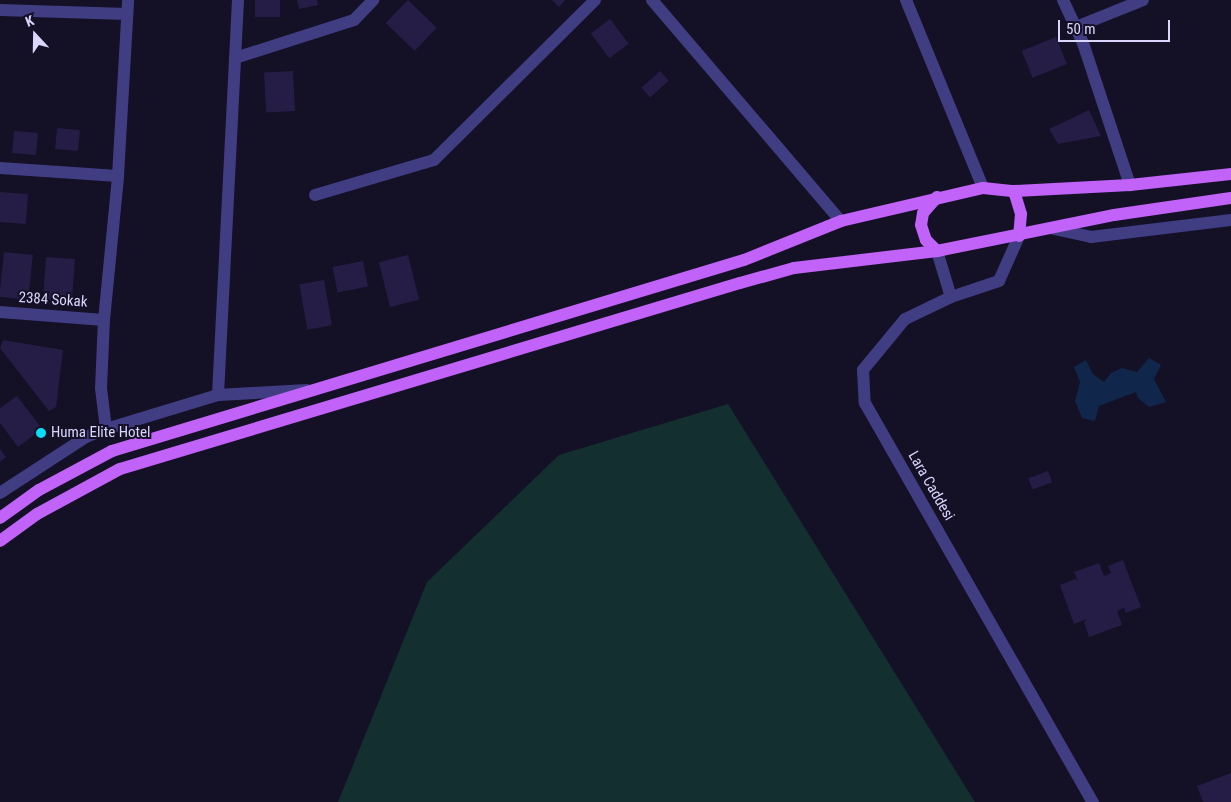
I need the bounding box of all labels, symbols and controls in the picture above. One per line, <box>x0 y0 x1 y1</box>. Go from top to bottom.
north arrow <box>10 10 60 60</box>
scale bar <box>1061 10 1174 42</box>
text: K <box>23 12 36 30</box>
text: 50 m <box>1066 20 1096 38</box>
street label: 2384 Sokak <box>18 289 88 311</box>
place label: Huma Elite Hotel <box>51 424 150 442</box>
marker: Huma Elite Hotel <box>35 427 47 439</box>
street label: Lara Caddesi <box>904 448 958 524</box>

